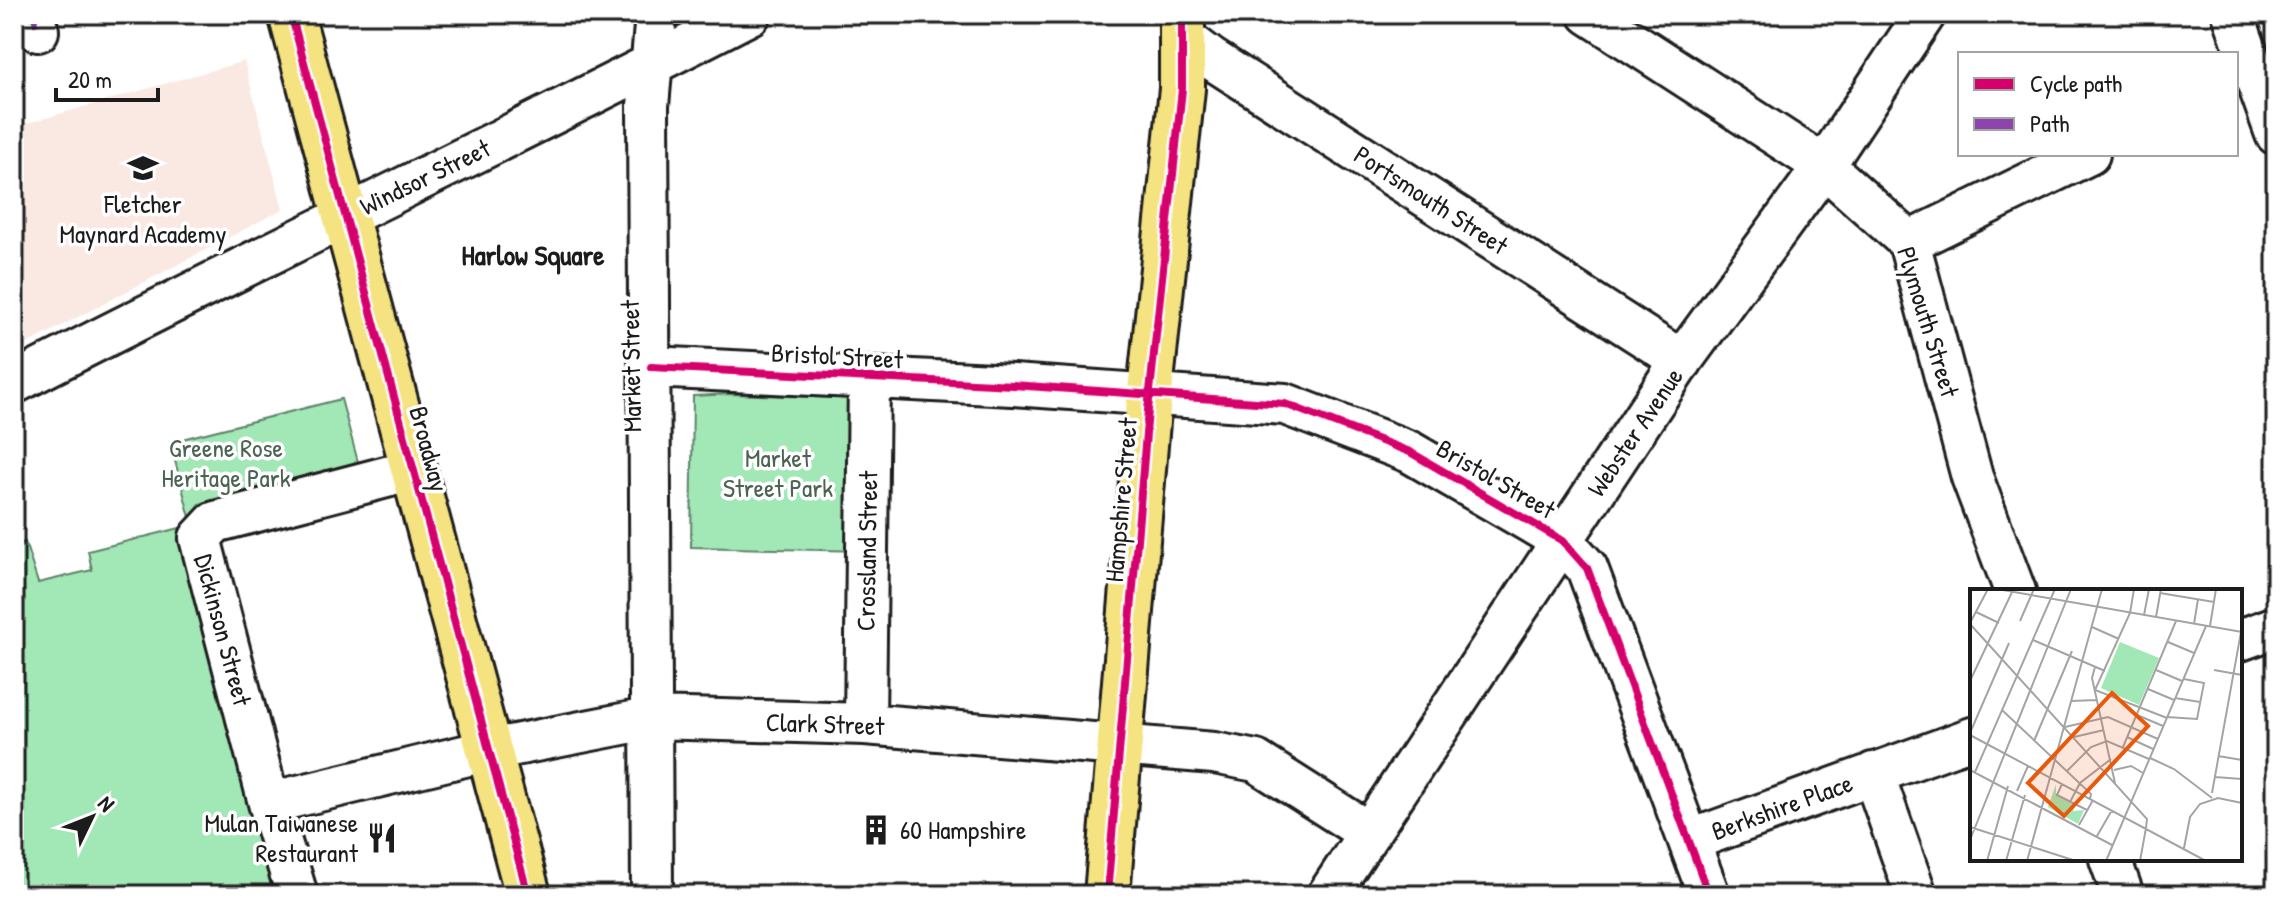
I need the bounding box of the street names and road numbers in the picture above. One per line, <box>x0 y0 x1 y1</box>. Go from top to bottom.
street label: Windsor Street <box>354 130 497 223</box>
street label: Portsmouth Street <box>1348 137 1516 263</box>
street label: Plymouth Street <box>1889 242 1968 402</box>
street label: Market Street <box>612 299 649 432</box>
street label: Bristol Street <box>770 335 905 376</box>
street label: Webster Avenue <box>1579 360 1691 503</box>
street label: Broadway <box>401 402 458 496</box>
street label: Hampshire Street <box>1096 415 1145 584</box>
street label: Bristol Street <box>1430 430 1563 527</box>
street label: Crossland Street <box>848 470 885 631</box>
street label: Dickinson Street <box>186 550 261 710</box>
street label: Clark Street <box>765 704 886 743</box>
street label: Berkshire Place <box>1707 765 1857 848</box>

